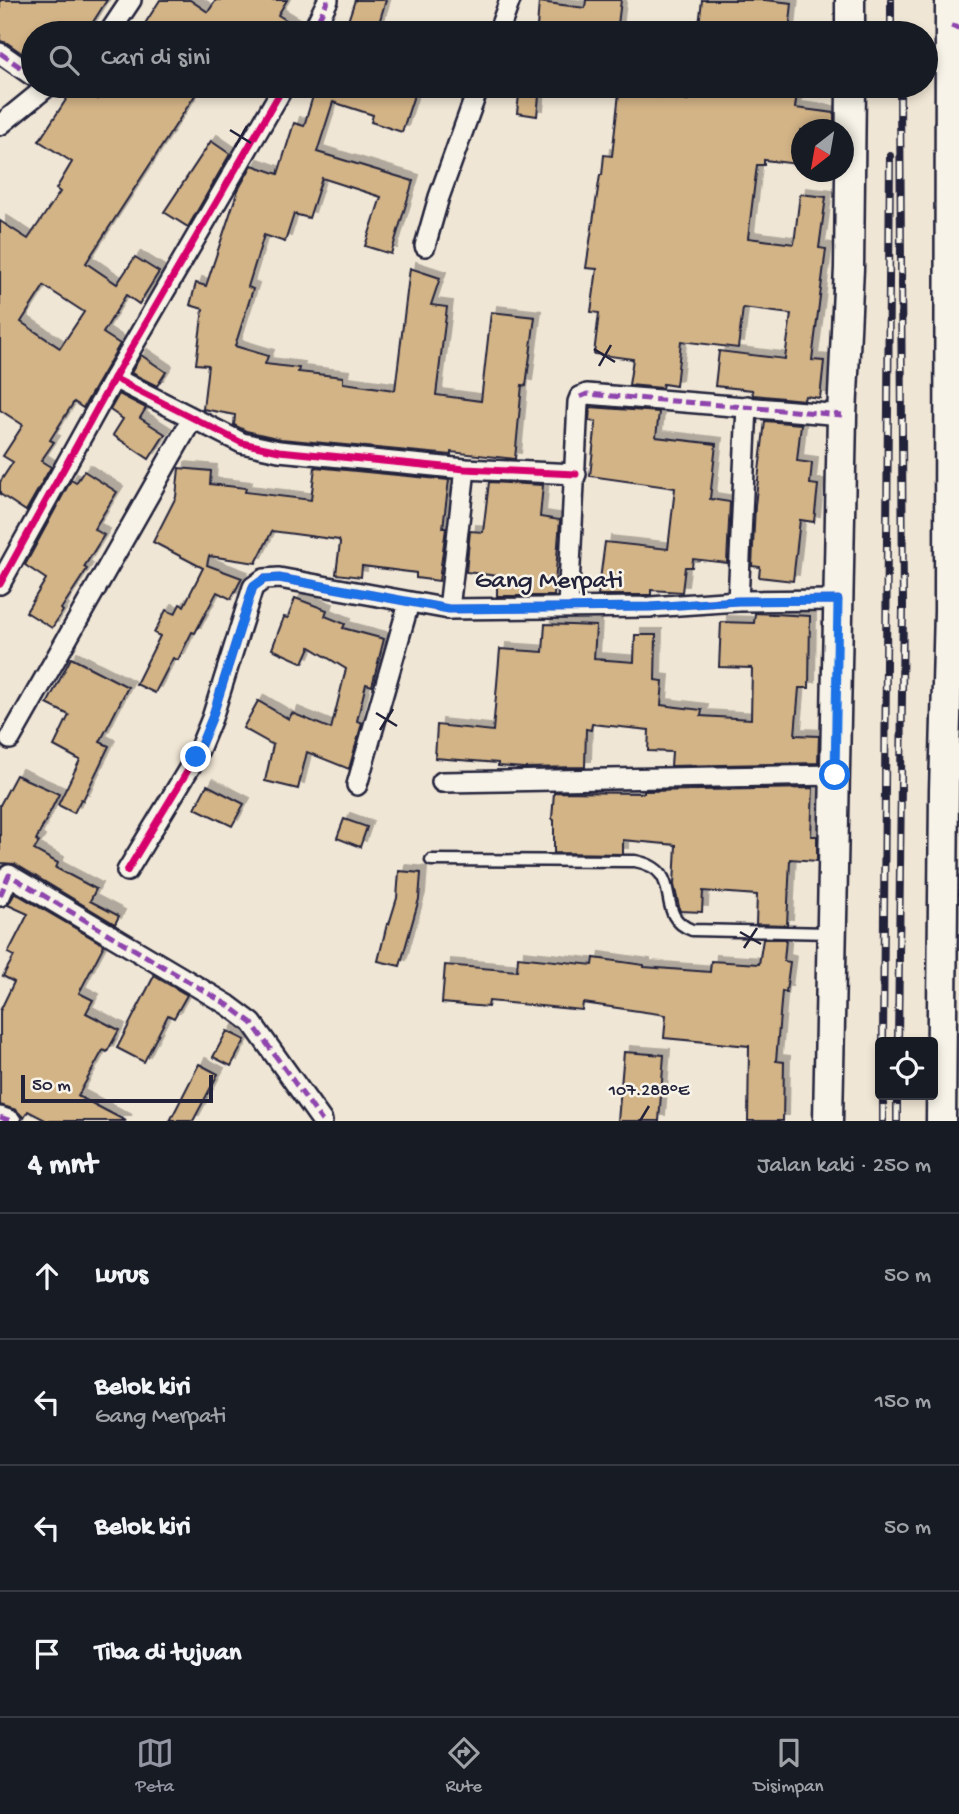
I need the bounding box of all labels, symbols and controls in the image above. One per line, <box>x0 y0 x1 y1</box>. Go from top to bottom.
search box <box>21 21 938 98</box>
icon: search <box>45 41 83 79</box>
text: Cari di sini <box>101 44 211 75</box>
north arrow <box>791 119 854 182</box>
street label: Gang Merpati <box>475 567 623 598</box>
route end <box>180 741 211 772</box>
route start <box>819 759 850 790</box>
map controls <box>875 1037 938 1100</box>
button: locate <box>875 1037 938 1100</box>
scale bar <box>21 1072 214 1104</box>
text: 50 m <box>32 1075 71 1098</box>
text: 107.288°E <box>608 1081 690 1102</box>
text: 4 mnt <box>28 1149 97 1184</box>
text: Jalan kaki · 250 m <box>757 1153 931 1180</box>
icon: ahead <box>28 1257 66 1295</box>
text: Lurus <box>95 1261 148 1292</box>
text: 50 m <box>884 1263 931 1290</box>
text: Belok kiri <box>95 1373 191 1404</box>
icon: left <box>28 1383 66 1421</box>
text: 150 m <box>875 1389 931 1416</box>
text: Gang Merpati <box>95 1404 226 1431</box>
icon: left <box>28 1509 66 1547</box>
text: Belok kiri <box>95 1513 191 1544</box>
text: 50 m <box>884 1515 931 1542</box>
icon: arrive <box>28 1635 66 1673</box>
text: Tiba di tujuan <box>95 1639 241 1670</box>
tab: Peta <box>135 1734 174 1799</box>
tab: Rute <box>445 1734 483 1799</box>
tab: Disimpan <box>754 1734 824 1799</box>

